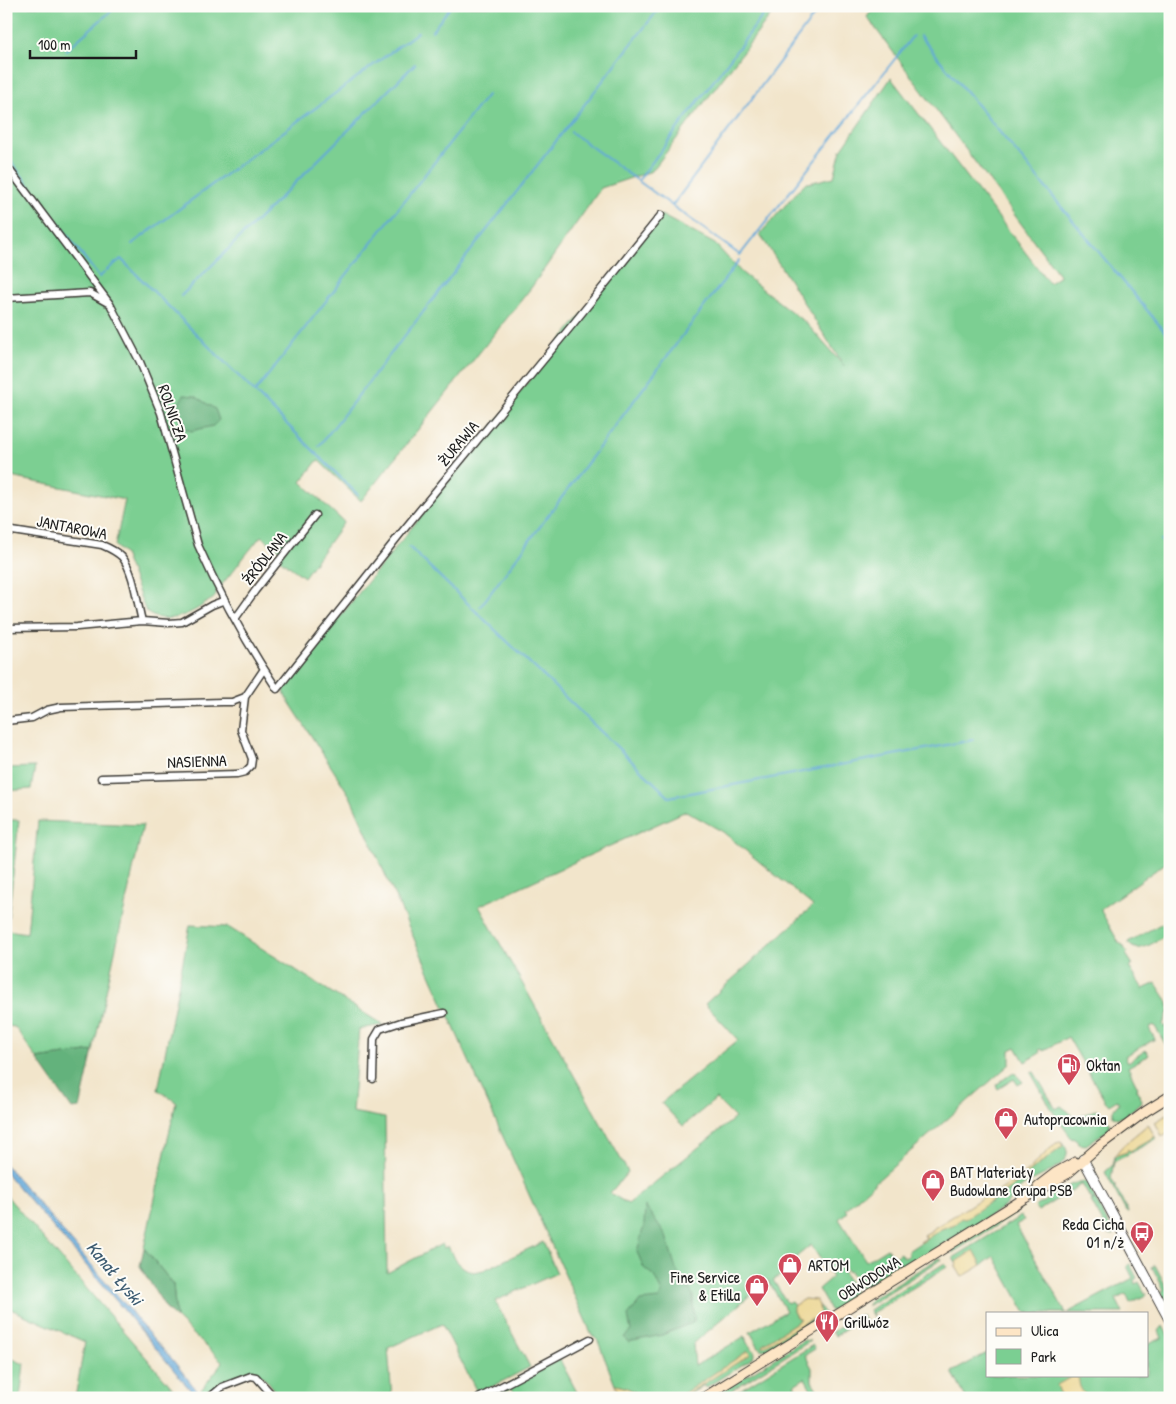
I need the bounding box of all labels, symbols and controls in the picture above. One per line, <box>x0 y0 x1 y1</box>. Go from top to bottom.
scale bar <box>30 28 136 60</box>
text: 100 m <box>38 34 71 55</box>
street label: ROLNICZA <box>153 381 193 445</box>
street label: ŻURAWIA <box>432 415 484 471</box>
street label: JANTAROWA <box>35 509 109 545</box>
street label: ŹRÓDLANA <box>236 527 292 589</box>
street label: NASIENNA <box>167 749 227 773</box>
fuel station icon: Oktan <box>1056 1052 1082 1086</box>
place label: Oktan <box>1086 1054 1121 1076</box>
shop icon: Autopracownia <box>993 1106 1019 1140</box>
place label: Autopracownia <box>1024 1108 1107 1130</box>
place label: BAT Materiały Budowlane Grupa PSB <box>950 1161 1073 1201</box>
shop icon: BAT Materiały Budowlane Grupa PSB <box>920 1168 946 1202</box>
place label: Reda Cicha 01 n/ż <box>1063 1213 1124 1253</box>
bus stop icon: Reda Cicha 01 n/ż <box>1129 1220 1155 1254</box>
water label: Kanał Łyski <box>81 1236 151 1312</box>
street label: OBWODOWA <box>834 1250 905 1306</box>
shop icon: ARTOM <box>777 1252 803 1286</box>
place label: ARTOM <box>808 1254 849 1276</box>
place label: Fine Service & Etilla <box>670 1266 741 1306</box>
shop icon: Fine Service & Etilla <box>744 1273 770 1307</box>
restaurant icon: Grillwóz <box>814 1309 840 1343</box>
place label: Grillwóz <box>844 1311 889 1333</box>
legend <box>986 1312 1148 1376</box>
text: Ulica <box>1031 1320 1058 1341</box>
text: Park <box>1031 1346 1056 1367</box>

